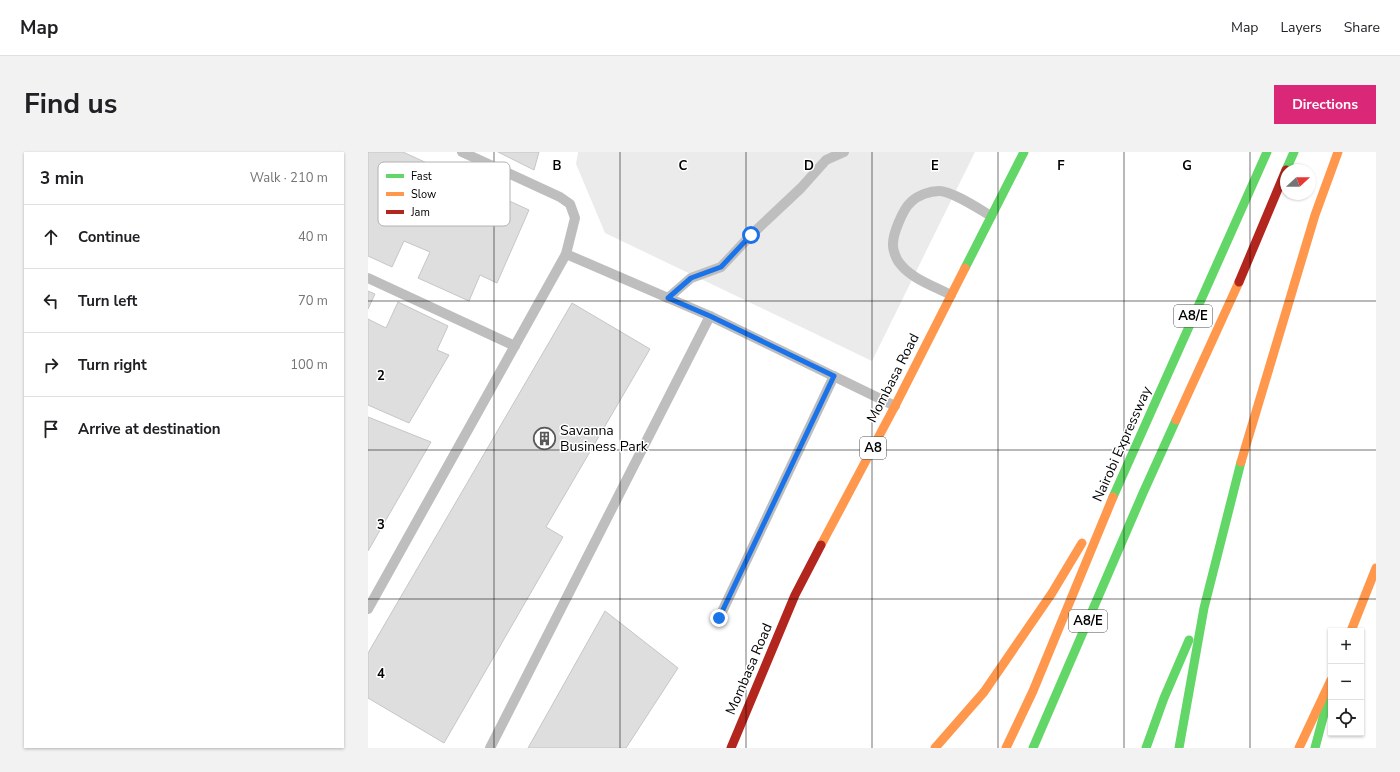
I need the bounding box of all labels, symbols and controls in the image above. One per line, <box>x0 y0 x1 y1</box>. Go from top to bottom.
text: Map <box>20 15 58 41</box>
text: Map <box>1231 18 1258 37</box>
text: Layers <box>1280 18 1322 37</box>
text: Share <box>1344 18 1380 37</box>
text: Find us <box>24 85 118 123</box>
button: Directions <box>1274 85 1376 124</box>
text: B <box>553 157 562 175</box>
text: C <box>679 157 688 175</box>
text: D <box>804 157 814 175</box>
text: E <box>931 157 939 175</box>
text: F <box>1057 157 1065 175</box>
text: G <box>1182 157 1192 175</box>
legend <box>378 162 510 226</box>
north arrow <box>1280 164 1316 200</box>
text: 3 min <box>40 167 84 190</box>
text: Walk · 210 m <box>250 169 328 187</box>
text: Fast <box>411 169 432 184</box>
text: Slow <box>411 187 436 202</box>
text: Jam <box>410 205 430 220</box>
icon: ahead <box>40 226 62 248</box>
route start <box>742 226 760 244</box>
text: Continue <box>78 227 140 247</box>
text: 40 m <box>298 228 328 246</box>
icon: left <box>40 290 62 312</box>
text: Turn left <box>78 291 137 311</box>
text: 70 m <box>298 292 328 310</box>
road number: A8/E <box>1174 305 1212 327</box>
street label: Mombasa Road <box>862 330 924 426</box>
icon: right <box>40 354 62 376</box>
text: Turn right <box>78 355 147 375</box>
text: 100 m <box>290 356 328 374</box>
text: 2 <box>377 367 385 385</box>
street label: Nairobi Expressway <box>1088 383 1156 505</box>
icon: arrive <box>40 418 62 440</box>
text: Arrive at destination <box>78 419 221 439</box>
place label: Savanna Business Park <box>560 421 649 456</box>
building icon: Savanna Business Park <box>532 425 558 451</box>
road number: A8 <box>860 437 886 459</box>
text: 3 <box>377 516 385 534</box>
route end <box>710 609 728 627</box>
road number: A8/E <box>1069 610 1107 632</box>
street label: Mombasa Road <box>721 620 777 718</box>
map controls <box>1328 628 1364 736</box>
button: + <box>1328 628 1364 664</box>
button: − <box>1328 664 1364 700</box>
text: 4 <box>377 665 385 683</box>
button: locate <box>1328 700 1364 736</box>

